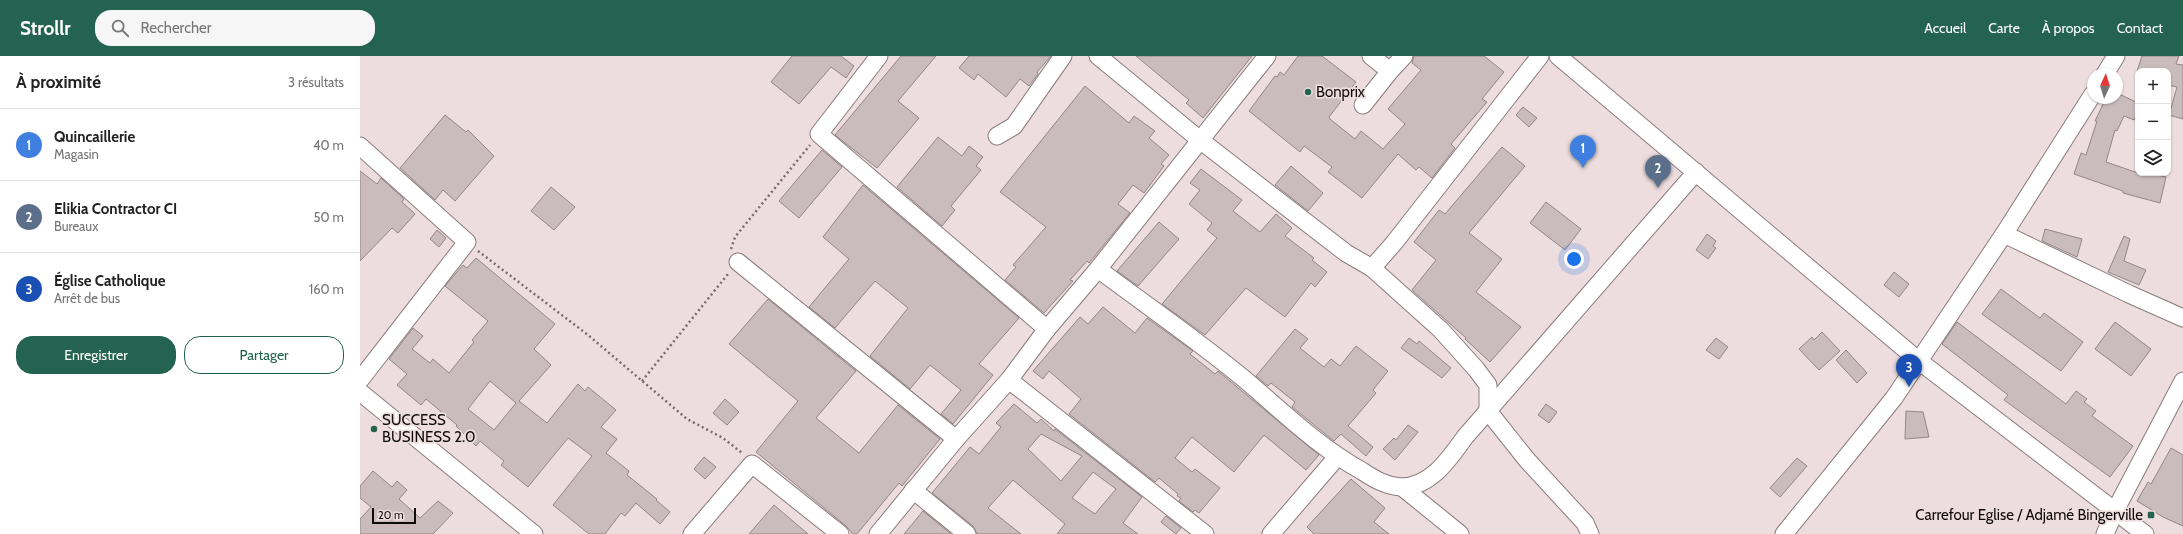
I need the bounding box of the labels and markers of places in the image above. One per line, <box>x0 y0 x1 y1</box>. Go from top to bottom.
place label: Bonprix <box>1316 83 1365 101</box>
marker: Bonprix <box>1303 87 1313 97</box>
pin: 1 <box>1570 135 1596 168</box>
pin: 2 <box>1645 155 1671 188</box>
pin: 3 <box>1896 354 1922 387</box>
place label: SUCCESS BUSINESS 2.0 <box>382 411 475 446</box>
marker: SUCCESS BUSINESS 2.0 <box>369 424 379 434</box>
place label: Carrefour Eglise / Adjamé Bingerville <box>1915 506 2143 524</box>
marker: Carrefour Eglise / Adjamé Bingerville <box>2146 510 2156 520</box>

